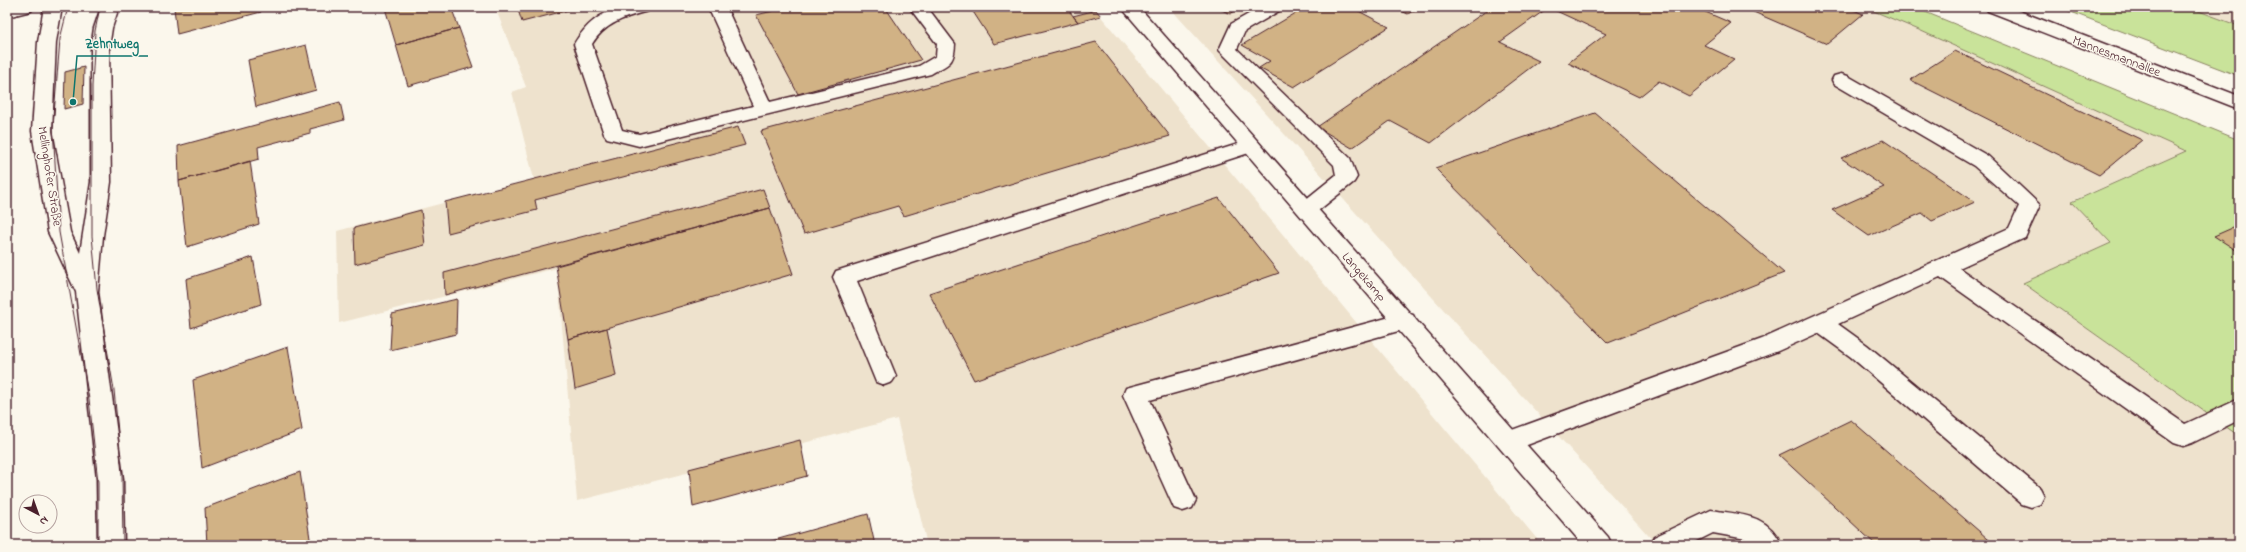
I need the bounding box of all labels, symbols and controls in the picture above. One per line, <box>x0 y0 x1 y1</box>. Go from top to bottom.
callout: Zehntweg <box>77 30 148 56</box>
street label: Mannesmannallee <box>2070 31 2164 82</box>
text: Zehntweg <box>85 34 140 57</box>
street label: Mellinghofer Straße <box>31 125 67 228</box>
street label: Langekamp <box>1336 248 1391 306</box>
north arrow <box>18 494 58 534</box>
text: N <box>36 512 52 529</box>

